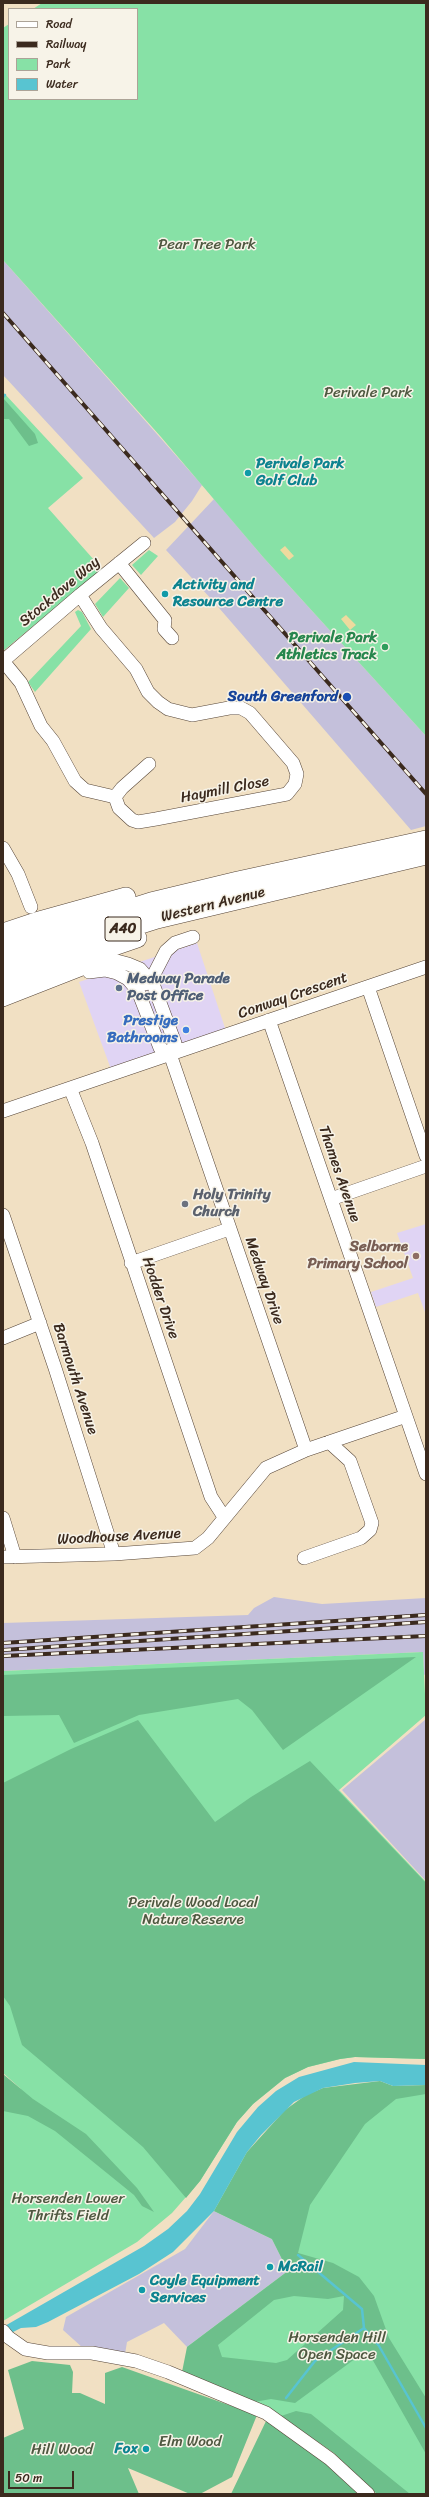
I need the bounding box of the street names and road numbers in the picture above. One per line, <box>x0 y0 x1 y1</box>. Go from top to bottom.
street label: Stockdove Way <box>16 553 104 631</box>
street label: Haymill Close <box>179 773 271 807</box>
street label: Western Avenue <box>159 883 267 927</box>
road number: A40 <box>105 917 141 941</box>
street label: Conway Crescent <box>236 969 350 1023</box>
street label: Thames Avenue <box>314 1123 364 1225</box>
street label: Medway Drive <box>241 1235 287 1327</box>
street label: Hodder Drive <box>138 1255 182 1341</box>
street label: Barmouth Avenue <box>49 1321 101 1437</box>
street label: Woodhouse Avenue <box>57 1525 181 1549</box>

